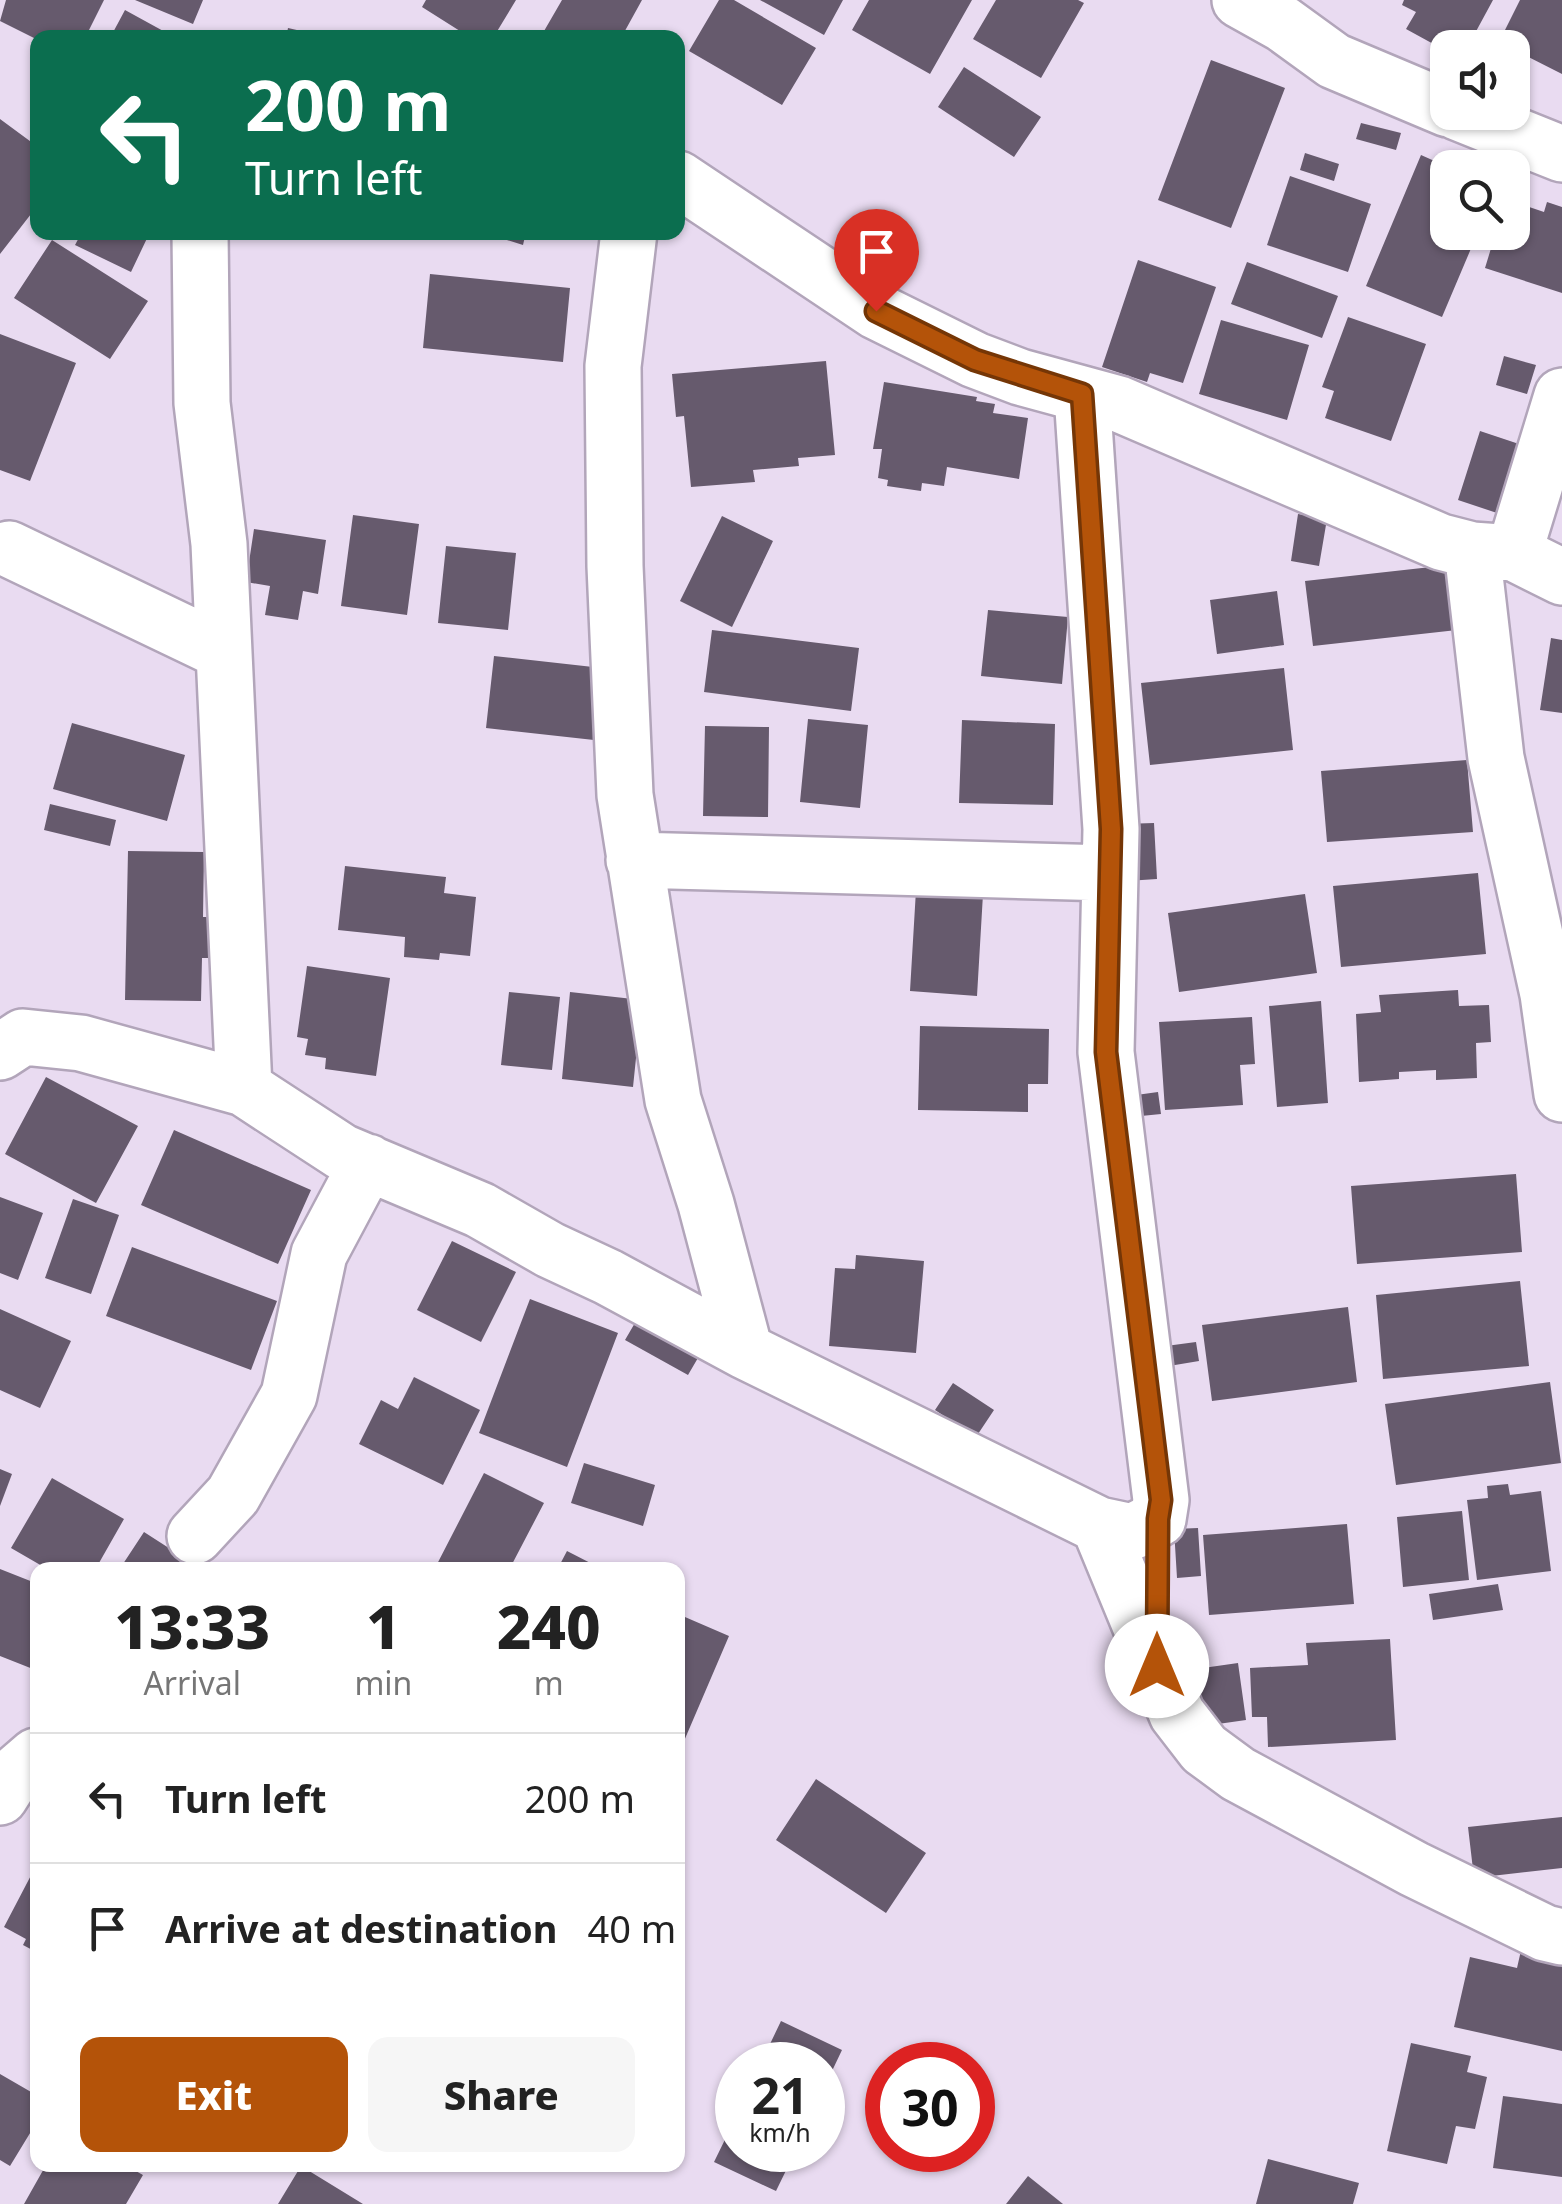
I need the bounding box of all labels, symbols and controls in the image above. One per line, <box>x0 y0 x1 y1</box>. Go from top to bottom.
map controls <box>1430 30 1530 250</box>
button: sound <box>1430 30 1530 130</box>
text: 200 m <box>245 56 452 152</box>
icon: left <box>80 70 210 200</box>
text: Turn left <box>245 147 422 208</box>
button: search <box>1430 150 1530 250</box>
pin <box>834 209 919 312</box>
icon: arrive <box>849 224 904 279</box>
text: 13:33 <box>114 1585 270 1667</box>
text: 1 <box>366 1585 401 1667</box>
text: 240 <box>497 1585 601 1667</box>
position arrow <box>1105 1614 1209 1718</box>
text: Arrival <box>143 1661 241 1704</box>
text: min <box>354 1661 412 1704</box>
text: m <box>534 1661 564 1704</box>
icon: left <box>80 1771 135 1826</box>
text: Turn left <box>165 1772 327 1824</box>
text: 200 m <box>524 1772 635 1824</box>
icon: arrive <box>80 1901 135 1956</box>
text: Arrive at destination <box>165 1902 557 1954</box>
text: 40 m <box>587 1902 676 1954</box>
button: Exit <box>80 2037 348 2152</box>
button: Share <box>368 2037 635 2152</box>
speed limit sign: 30 <box>865 2042 995 2172</box>
text: 21 <box>751 2061 809 2129</box>
text: km/h <box>749 2115 811 2149</box>

